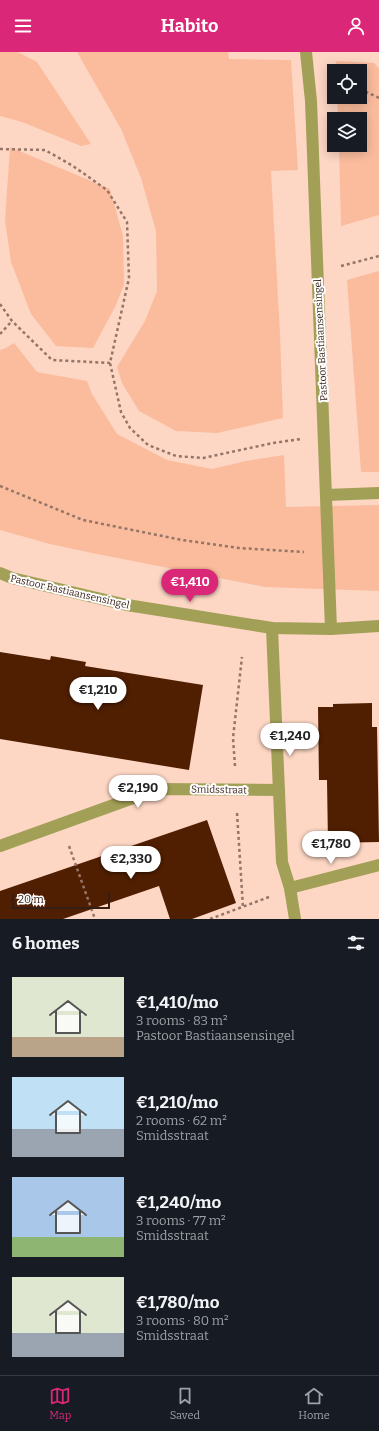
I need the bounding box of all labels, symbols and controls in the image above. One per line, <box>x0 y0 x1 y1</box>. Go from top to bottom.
icon: menu <box>12 15 34 37</box>
text: Habito <box>161 15 218 37</box>
icon: person <box>345 15 367 37</box>
map controls <box>327 64 367 152</box>
button: locate <box>327 64 367 104</box>
button: layers <box>327 112 367 152</box>
street label: Pastoor Bastiaansensingel <box>312 279 330 401</box>
pin: €1,410 <box>157 569 223 603</box>
street label: Pastoor Bastiaansensingel <box>9 572 131 612</box>
text: €1,410 <box>170 574 210 589</box>
pin: €1,210 <box>65 677 131 711</box>
text: €1,210 <box>78 682 118 697</box>
pin: €1,240 <box>257 723 323 757</box>
text: €1,240 <box>269 728 311 743</box>
pin: €2,190 <box>105 775 171 809</box>
text: €2,190 <box>118 780 158 795</box>
street label: Smidsstraat <box>191 784 247 796</box>
pin: €1,780 <box>298 831 364 865</box>
text: €1,780 <box>311 836 351 851</box>
pin: €2,330 <box>98 846 164 880</box>
text: €2,330 <box>110 851 152 866</box>
scale bar <box>12 891 110 910</box>
text: 20 m <box>18 893 44 906</box>
icon: filters <box>345 932 367 954</box>
text: 6 homes <box>12 933 80 954</box>
text: €1,410/mo <box>136 992 219 1013</box>
icon: home <box>44 993 92 1041</box>
text: 3 rooms · 83 m² <box>136 1013 228 1028</box>
text: Pastoor Bastiaansensingel <box>136 1028 295 1043</box>
text: €1,210/mo <box>136 1092 218 1113</box>
icon: home <box>44 1093 92 1141</box>
text: 2 rooms · 62 m² <box>136 1113 227 1128</box>
text: Smidsstraat <box>136 1128 209 1143</box>
text: €1,240/mo <box>136 1192 221 1213</box>
icon: home <box>44 1193 92 1241</box>
text: 3 rooms · 77 m² <box>136 1213 226 1228</box>
text: Smidsstraat <box>136 1228 209 1243</box>
text: €1,780/mo <box>136 1292 220 1313</box>
icon: home <box>44 1293 92 1341</box>
text: 3 rooms · 80 m² <box>136 1313 229 1328</box>
text: Smidsstraat <box>136 1328 209 1343</box>
tab: Map <box>49 1385 71 1422</box>
tab: Saved <box>170 1385 200 1422</box>
tab: Home <box>298 1385 330 1422</box>

